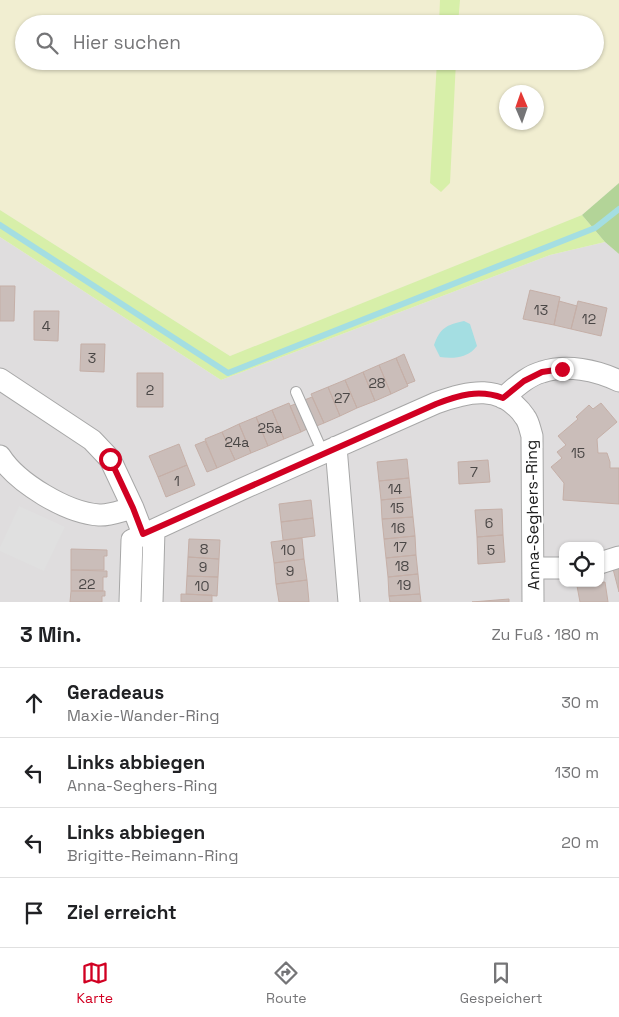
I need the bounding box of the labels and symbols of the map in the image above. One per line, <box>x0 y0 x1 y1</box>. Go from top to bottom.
north arrow <box>499 85 544 130</box>
house number: 13 <box>534 301 548 319</box>
house number: 12 <box>582 310 596 328</box>
house number: 4 <box>42 317 51 335</box>
house number: 3 <box>88 349 96 367</box>
route end <box>551 358 574 381</box>
house number: 28 <box>368 374 386 392</box>
house number: 2 <box>146 381 154 399</box>
house number: 27 <box>334 389 350 407</box>
house number: 25a <box>258 419 282 437</box>
house number: 24a <box>225 433 249 451</box>
street label: Anna-Seghers-Ring <box>521 440 544 590</box>
house number: 15 <box>571 444 585 462</box>
route start <box>99 448 122 471</box>
house number: 7 <box>470 463 478 481</box>
house number: 1 <box>174 472 180 490</box>
house number: 14 <box>388 480 403 498</box>
house number: 15 <box>390 499 404 517</box>
house number: 6 <box>485 514 493 532</box>
house number: 16 <box>391 519 405 537</box>
house number: 17 <box>393 538 407 556</box>
house number: 8 <box>200 540 209 558</box>
house number: 10 <box>281 541 295 559</box>
house number: 5 <box>487 541 495 559</box>
house number: 18 <box>395 557 410 575</box>
house number: 9 <box>199 558 207 576</box>
house number: 9 <box>286 562 294 580</box>
house number: 22 <box>79 575 95 593</box>
house number: 19 <box>397 576 411 594</box>
house number: 10 <box>195 577 209 595</box>

